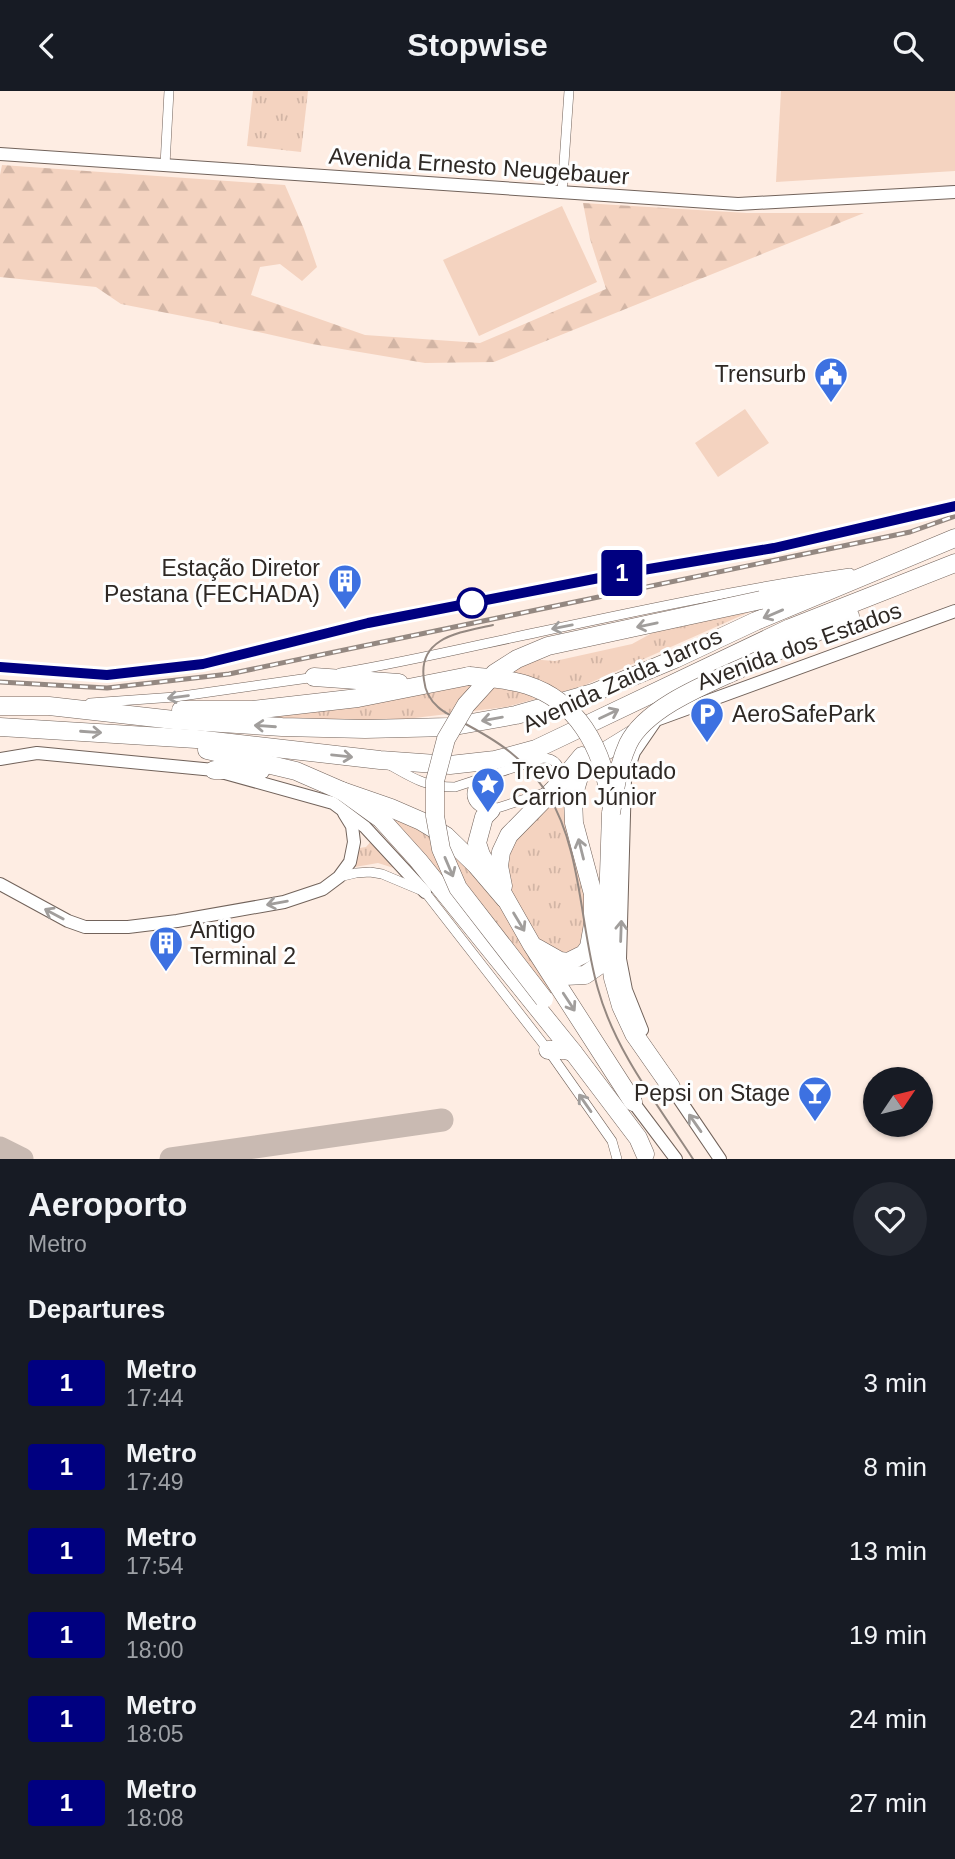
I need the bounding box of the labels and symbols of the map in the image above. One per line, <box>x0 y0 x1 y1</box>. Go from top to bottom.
street label: Avenida Ernesto Neugebauer <box>328 143 631 190</box>
public building icon: Trensurb <box>812 355 850 404</box>
place label: Trensurb <box>715 361 806 387</box>
line badge: 1 <box>599 550 645 596</box>
place label: Estação Diretor Pestana (FECHADA) <box>104 555 320 607</box>
building icon: Estação Diretor Pestana (FECHADA) <box>326 562 364 611</box>
unlabelled marker <box>457 588 487 618</box>
street label: Avenida dos Estados <box>693 597 905 695</box>
one-way arrow <box>763 608 784 621</box>
one-way arrow <box>636 618 659 632</box>
one-way arrow <box>551 621 574 635</box>
street label: Avenida Zaida Jarros <box>518 622 726 738</box>
one-way arrow <box>167 690 190 703</box>
parking icon: AeroSafePark <box>688 695 726 744</box>
place label: AeroSafePark <box>732 701 876 727</box>
one-way arrow <box>598 707 619 721</box>
one-way arrow <box>481 713 504 726</box>
one-way arrow <box>254 720 277 733</box>
one-way arrow <box>79 726 102 739</box>
one-way arrow <box>330 750 353 763</box>
place label: Trevo Deputado Carrion Júnior <box>512 758 676 810</box>
place icon: Trevo Deputado Carrion Júnior <box>469 765 507 814</box>
one-way arrow <box>574 839 587 861</box>
one-way arrow <box>443 855 456 877</box>
one-way arrow <box>266 897 289 910</box>
one-way arrow <box>45 906 65 920</box>
one-way arrow <box>512 912 526 932</box>
place label: Antigo Terminal 2 <box>190 917 296 969</box>
one-way arrow <box>614 920 628 943</box>
building icon: Antigo Terminal 2 <box>147 924 185 973</box>
one-way arrow <box>561 992 576 1011</box>
north arrow <box>863 1067 933 1137</box>
bar icon: Pepsi on Stage <box>796 1074 834 1123</box>
place label: Pepsi on Stage <box>634 1080 790 1106</box>
one-way arrow <box>578 1094 593 1113</box>
one-way arrow <box>688 1114 702 1133</box>

